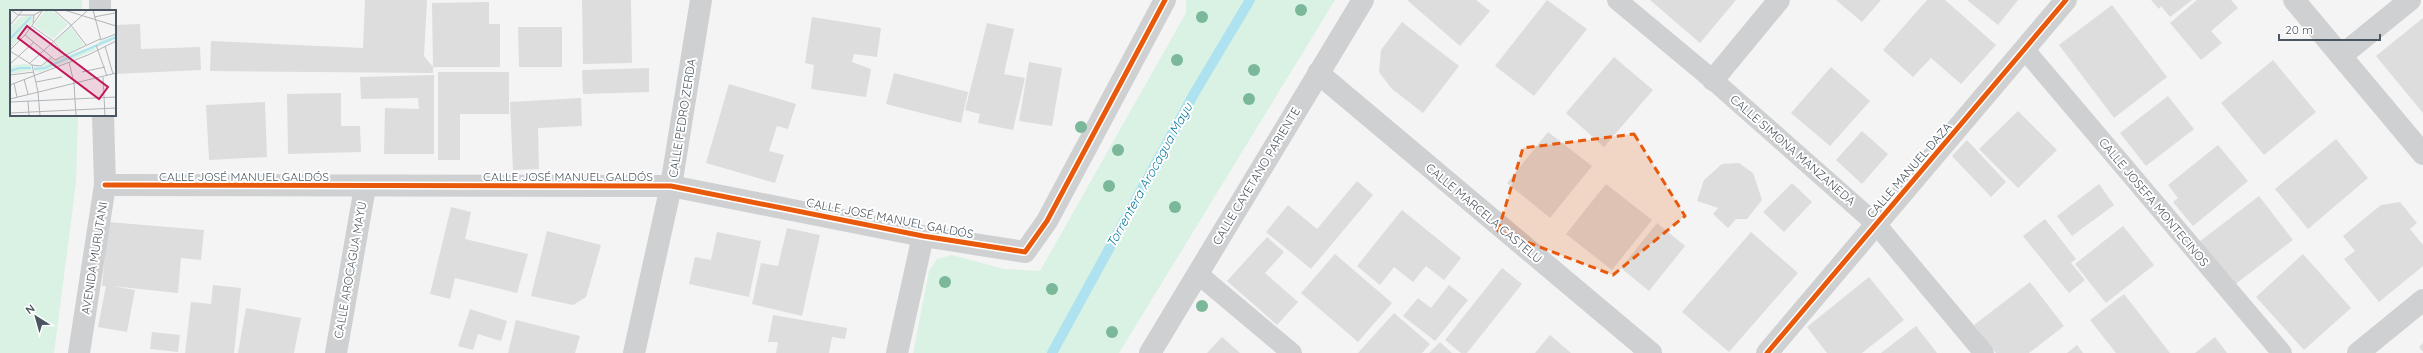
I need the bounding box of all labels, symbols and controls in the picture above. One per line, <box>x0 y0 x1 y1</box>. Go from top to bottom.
inset map <box>10 10 116 116</box>
scale bar <box>2279 16 2380 42</box>
text: 20 m <box>2285 22 2313 37</box>
street label: CALLE PEDRO ZERDA <box>665 57 699 179</box>
street label: CALLE SIMONA MANZANEDA <box>1727 92 1859 209</box>
water label: Torrentera Arocagua Mayu <box>1103 100 1196 250</box>
street label: CALLE CAYETANO PARIENTE <box>1209 104 1303 247</box>
street label: CALLE MANUEL DAZA <box>1863 119 1955 221</box>
street label: CALLE JOSEFA MONTECINOS <box>2096 135 2212 269</box>
street label: CALLE MARCELA CASTELU <box>1423 160 1545 266</box>
street label: CALLE JOSÉ MANUEL GALDÓS <box>159 169 329 184</box>
street label: CALLE JOSÉ MANUEL GALDÓS <box>483 169 653 184</box>
street label: CALLE JOSÉ MANUEL GALDÓS <box>805 194 975 242</box>
street label: CALLE AROCAGUA MAYU <box>331 200 369 340</box>
street label: AVENIDA MURUTANI <box>78 201 110 315</box>
north arrow <box>16 297 56 337</box>
text: N <box>23 301 37 317</box>

